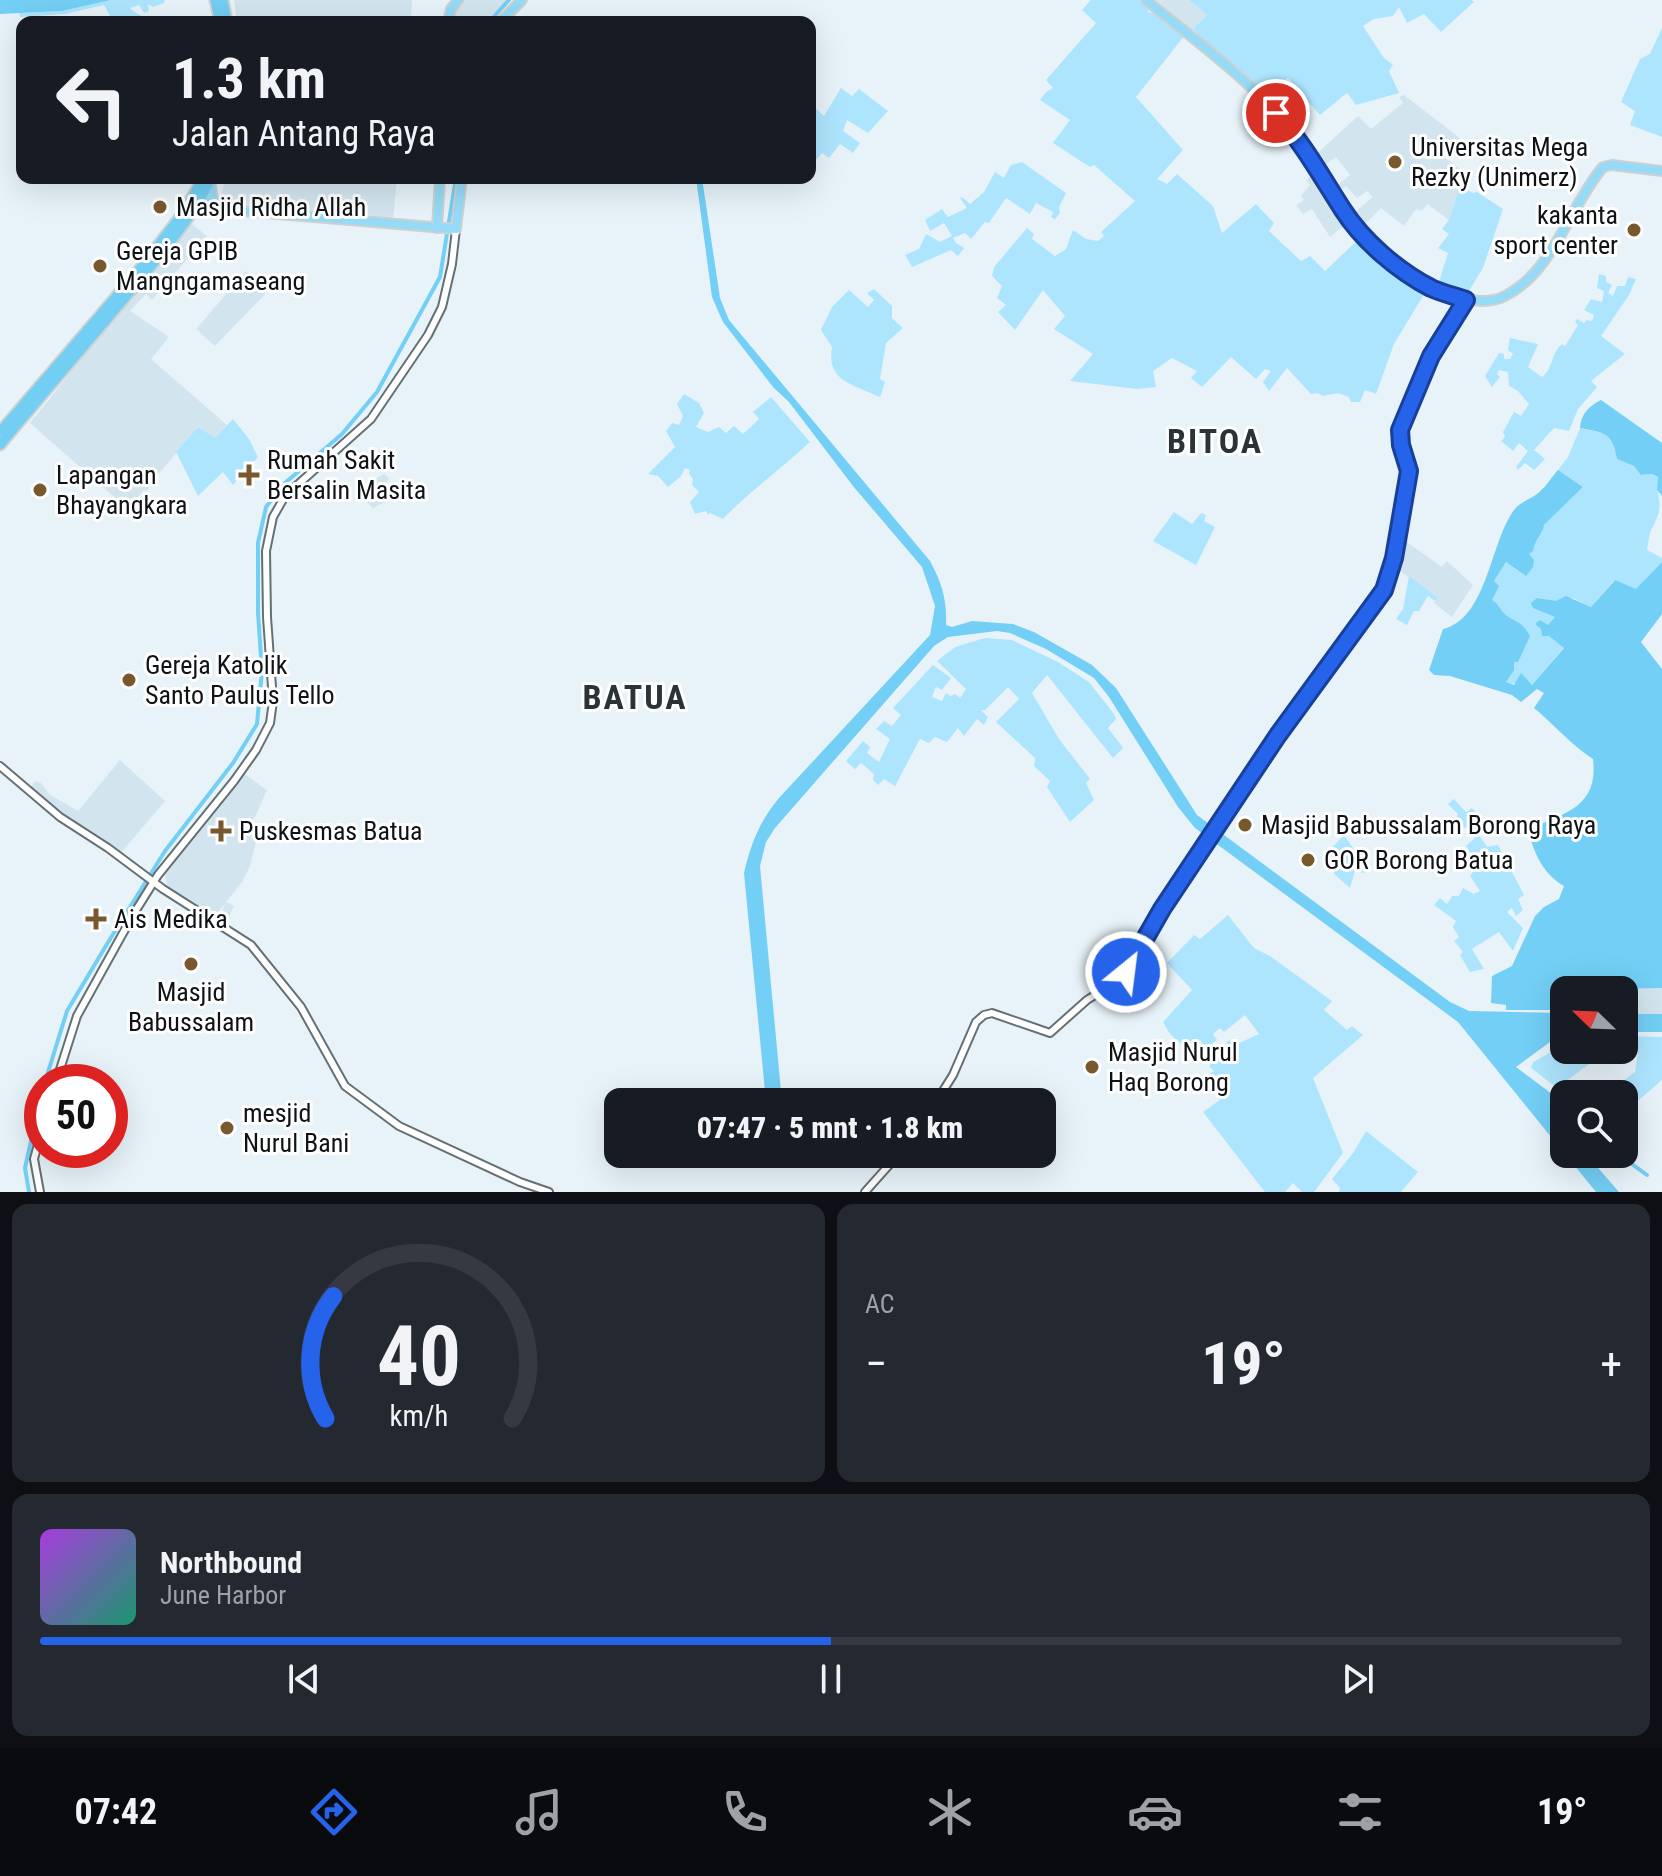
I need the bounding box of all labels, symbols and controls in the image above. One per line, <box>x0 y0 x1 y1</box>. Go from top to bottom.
text: 1.3 km <box>172 46 326 112</box>
icon: left <box>40 48 144 152</box>
pin <box>1242 79 1310 147</box>
icon: arrive <box>1254 91 1298 135</box>
text: Jalan Antang Raya <box>172 113 435 155</box>
place label: Universitas Mega Rezky (Unimerz) <box>1411 132 1588 192</box>
marker: Universitas Mega Rezky (Unimerz) <box>1386 153 1404 171</box>
place label: Masjid Ridha Allah <box>176 192 366 222</box>
marker: Masjid Ridha Allah <box>151 198 169 216</box>
place label: kakanta sport center <box>1493 200 1618 260</box>
marker: kakanta sport center <box>1625 221 1643 239</box>
place label: Gereja GPIB Mangngamaseang <box>116 236 305 296</box>
marker: Gereja GPIB Mangngamaseang <box>91 257 109 275</box>
district label: BITOA <box>1167 421 1263 461</box>
place label: Rumah Sakit Bersalin Masita <box>267 445 426 505</box>
place label: Lapangan Bhayangkara <box>56 460 188 520</box>
marker: Rumah Sakit Bersalin Masita <box>238 464 260 486</box>
marker: Lapangan Bhayangkara <box>31 481 49 499</box>
place label: Gereja Katolik Santo Paulus Tello <box>145 650 335 710</box>
marker: Gereja Katolik Santo Paulus Tello <box>120 671 138 689</box>
district label: BATUA <box>582 677 688 717</box>
place label: Masjid Babussalam Borong Raya <box>1261 810 1596 840</box>
place label: Puskesmas Batua <box>239 816 423 846</box>
marker: Masjid Babussalam Borong Raya <box>1236 816 1254 834</box>
marker: Puskesmas Batua <box>210 820 232 842</box>
place label: GOR Borong Batua <box>1324 845 1513 875</box>
marker: GOR Borong Batua <box>1299 851 1317 869</box>
place label: Ais Medika <box>114 904 228 934</box>
marker: Ais Medika <box>85 908 107 930</box>
position arrow <box>1084 930 1168 1014</box>
marker: Masjid Babussalam <box>182 955 200 973</box>
north arrow <box>1550 976 1638 1064</box>
map controls <box>1550 976 1638 1168</box>
place label: Masjid Babussalam <box>128 977 254 1037</box>
place label: Masjid Nurul Haq Borong <box>1108 1037 1238 1097</box>
marker: Masjid Nurul Haq Borong <box>1083 1058 1101 1076</box>
speed limit sign: 50 <box>24 1064 128 1168</box>
button: search <box>1550 1080 1638 1168</box>
place label: mesjid Nurul Bani <box>243 1098 349 1158</box>
text: 07:47 · 5 mnt · 1.8 km <box>697 1110 963 1145</box>
marker: mesjid Nurul Bani <box>218 1119 236 1137</box>
text: AC <box>865 1289 895 1319</box>
text: 40 <box>376 1308 461 1405</box>
text: 19° <box>1201 1328 1286 1399</box>
text: − <box>865 1338 887 1390</box>
text: + <box>1600 1338 1622 1390</box>
text: km/h <box>389 1399 448 1433</box>
text: Northbound <box>160 1545 302 1580</box>
text: June Harbor <box>160 1580 286 1610</box>
icon: previous <box>282 1657 326 1701</box>
icon: pause <box>809 1657 853 1701</box>
icon: next <box>1336 1657 1380 1701</box>
icon: directions <box>306 1784 362 1840</box>
icon: music <box>511 1784 567 1840</box>
icon: phone <box>717 1784 773 1840</box>
icon: climate <box>922 1784 978 1840</box>
icon: car <box>1127 1784 1183 1840</box>
icon: filters <box>1332 1784 1388 1840</box>
text: 07:42 <box>75 1791 157 1833</box>
text: 19° <box>1537 1791 1587 1833</box>

